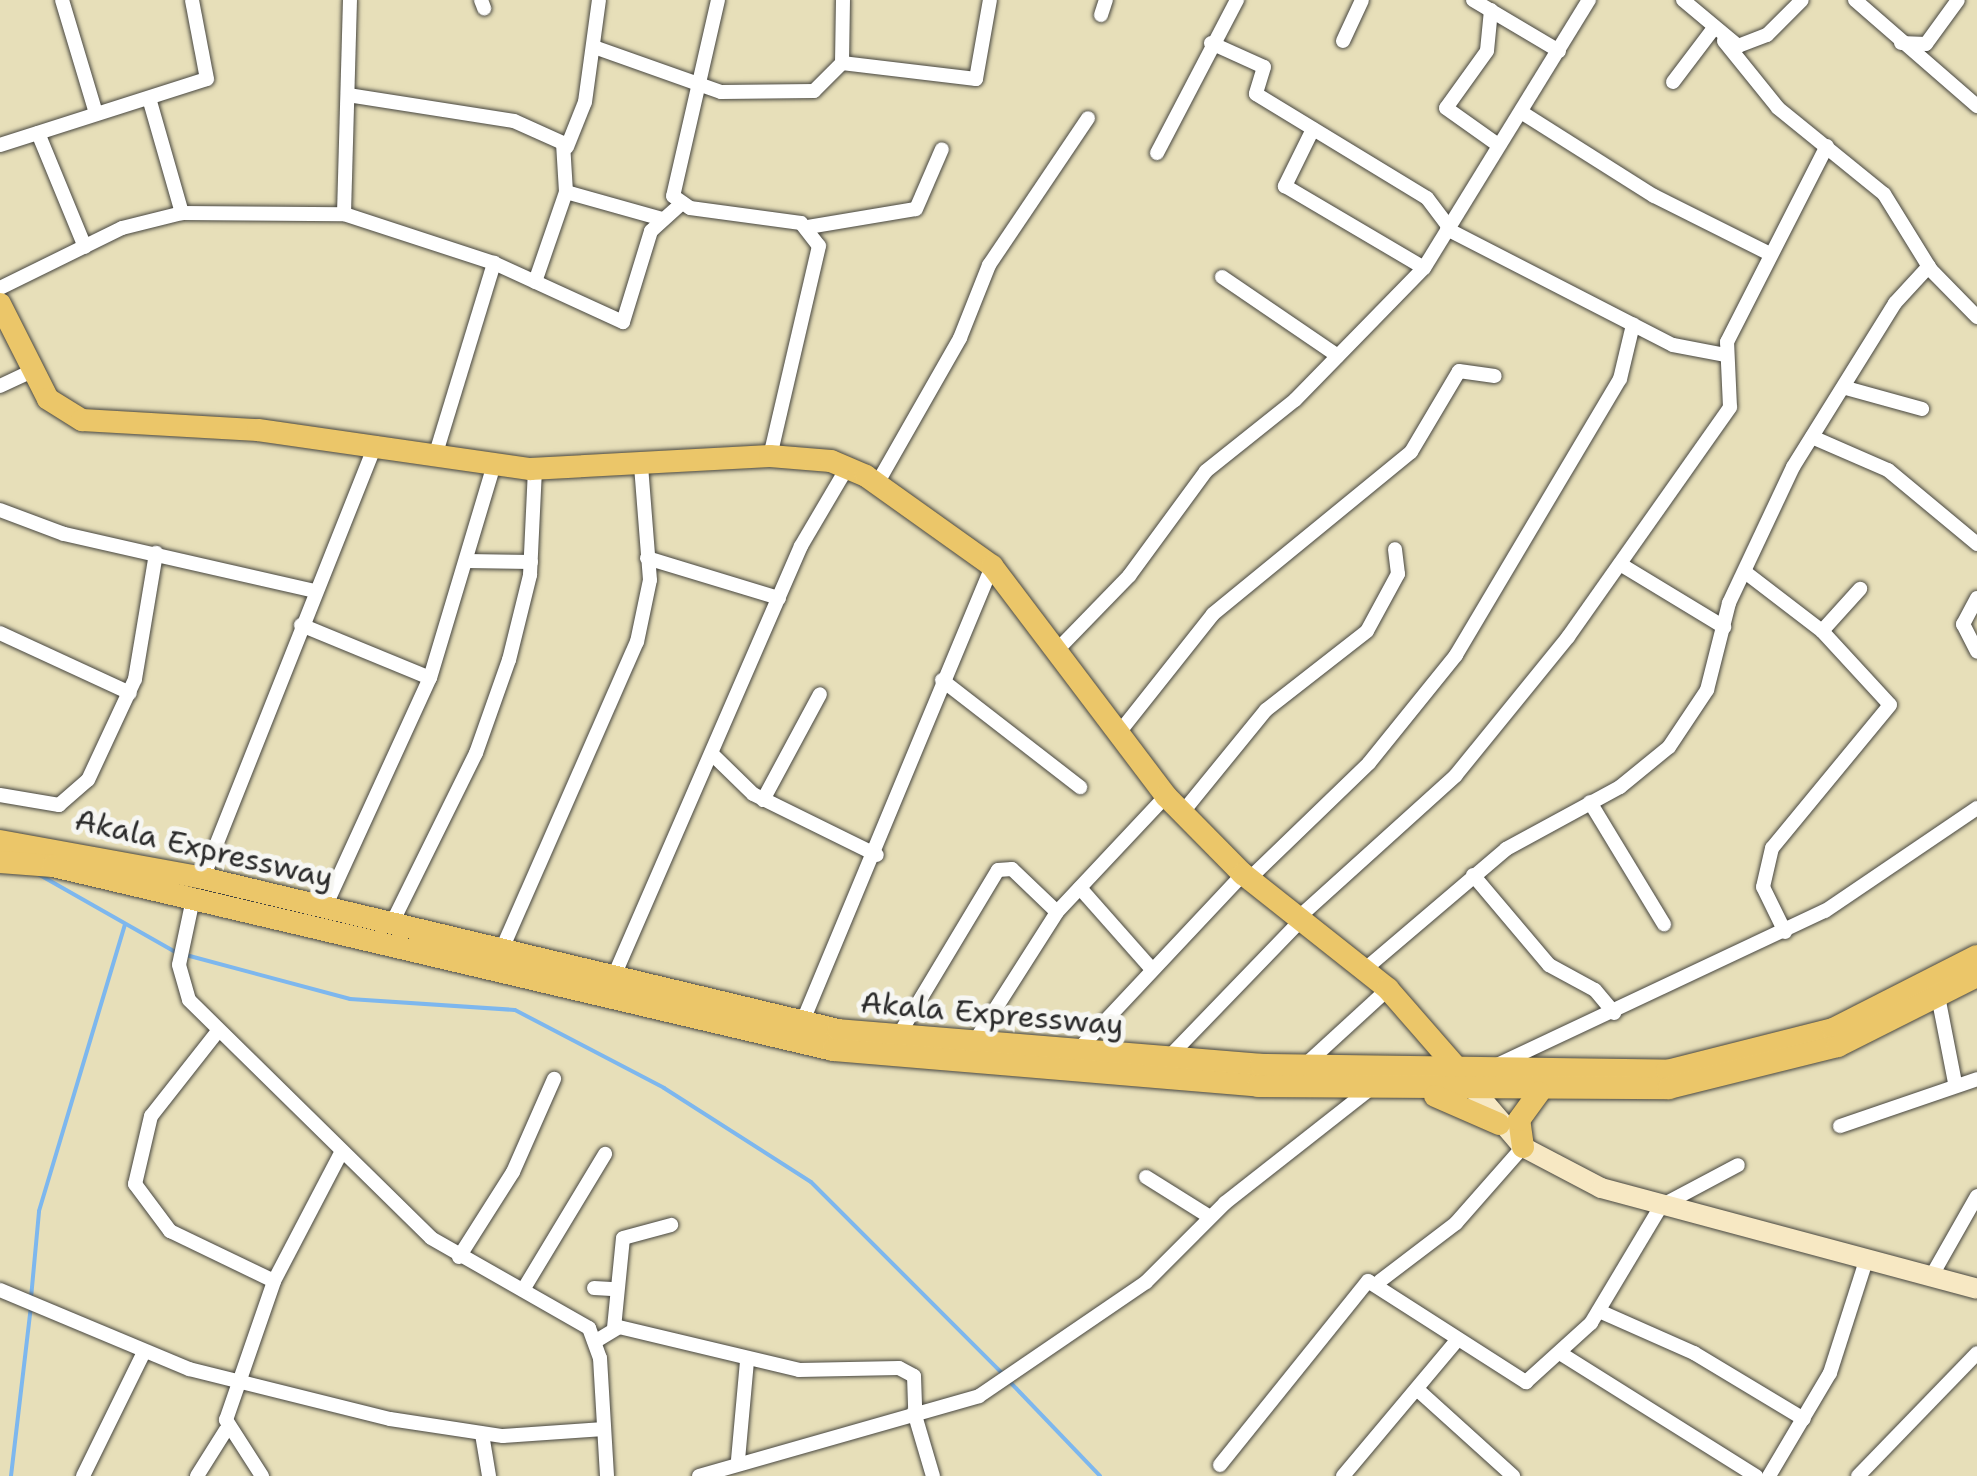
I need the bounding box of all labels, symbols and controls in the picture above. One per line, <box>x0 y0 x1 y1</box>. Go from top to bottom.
street label: Akala Expressway <box>71 802 337 896</box>
street label: Akala Expressway <box>859 985 1125 1043</box>

